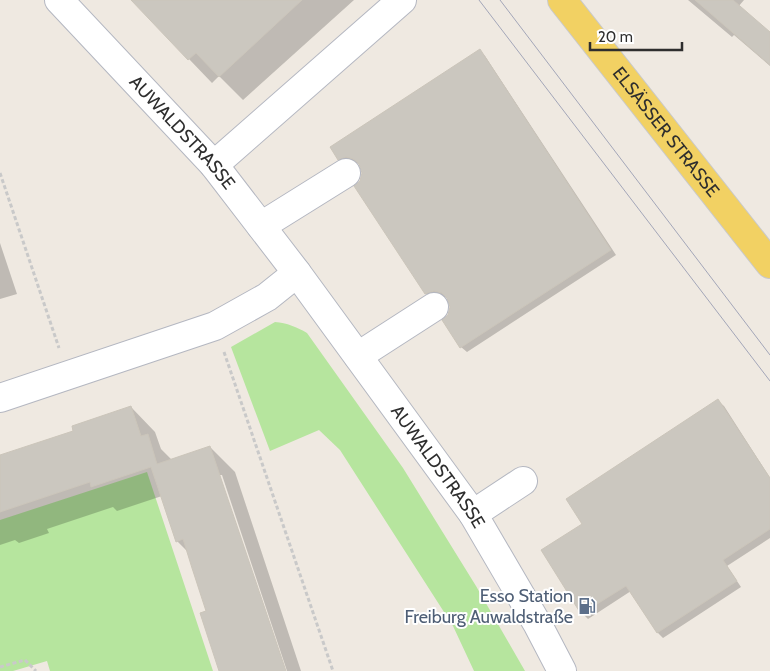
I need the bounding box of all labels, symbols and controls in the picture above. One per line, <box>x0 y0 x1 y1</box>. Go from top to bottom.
scale bar <box>590 20 682 52</box>
text: 20 m <box>598 28 633 46</box>
street label: ELSÄSSER STRASSE <box>608 62 724 201</box>
street label: AUWALDSTRASSE <box>125 71 240 194</box>
street label: AUWALDSTRASSE <box>386 401 490 532</box>
place label: Esso Station Freiburg Auwaldstraße <box>405 585 573 628</box>
fuel station icon: Esso Station Freiburg Auwaldstraße <box>577 596 597 616</box>

